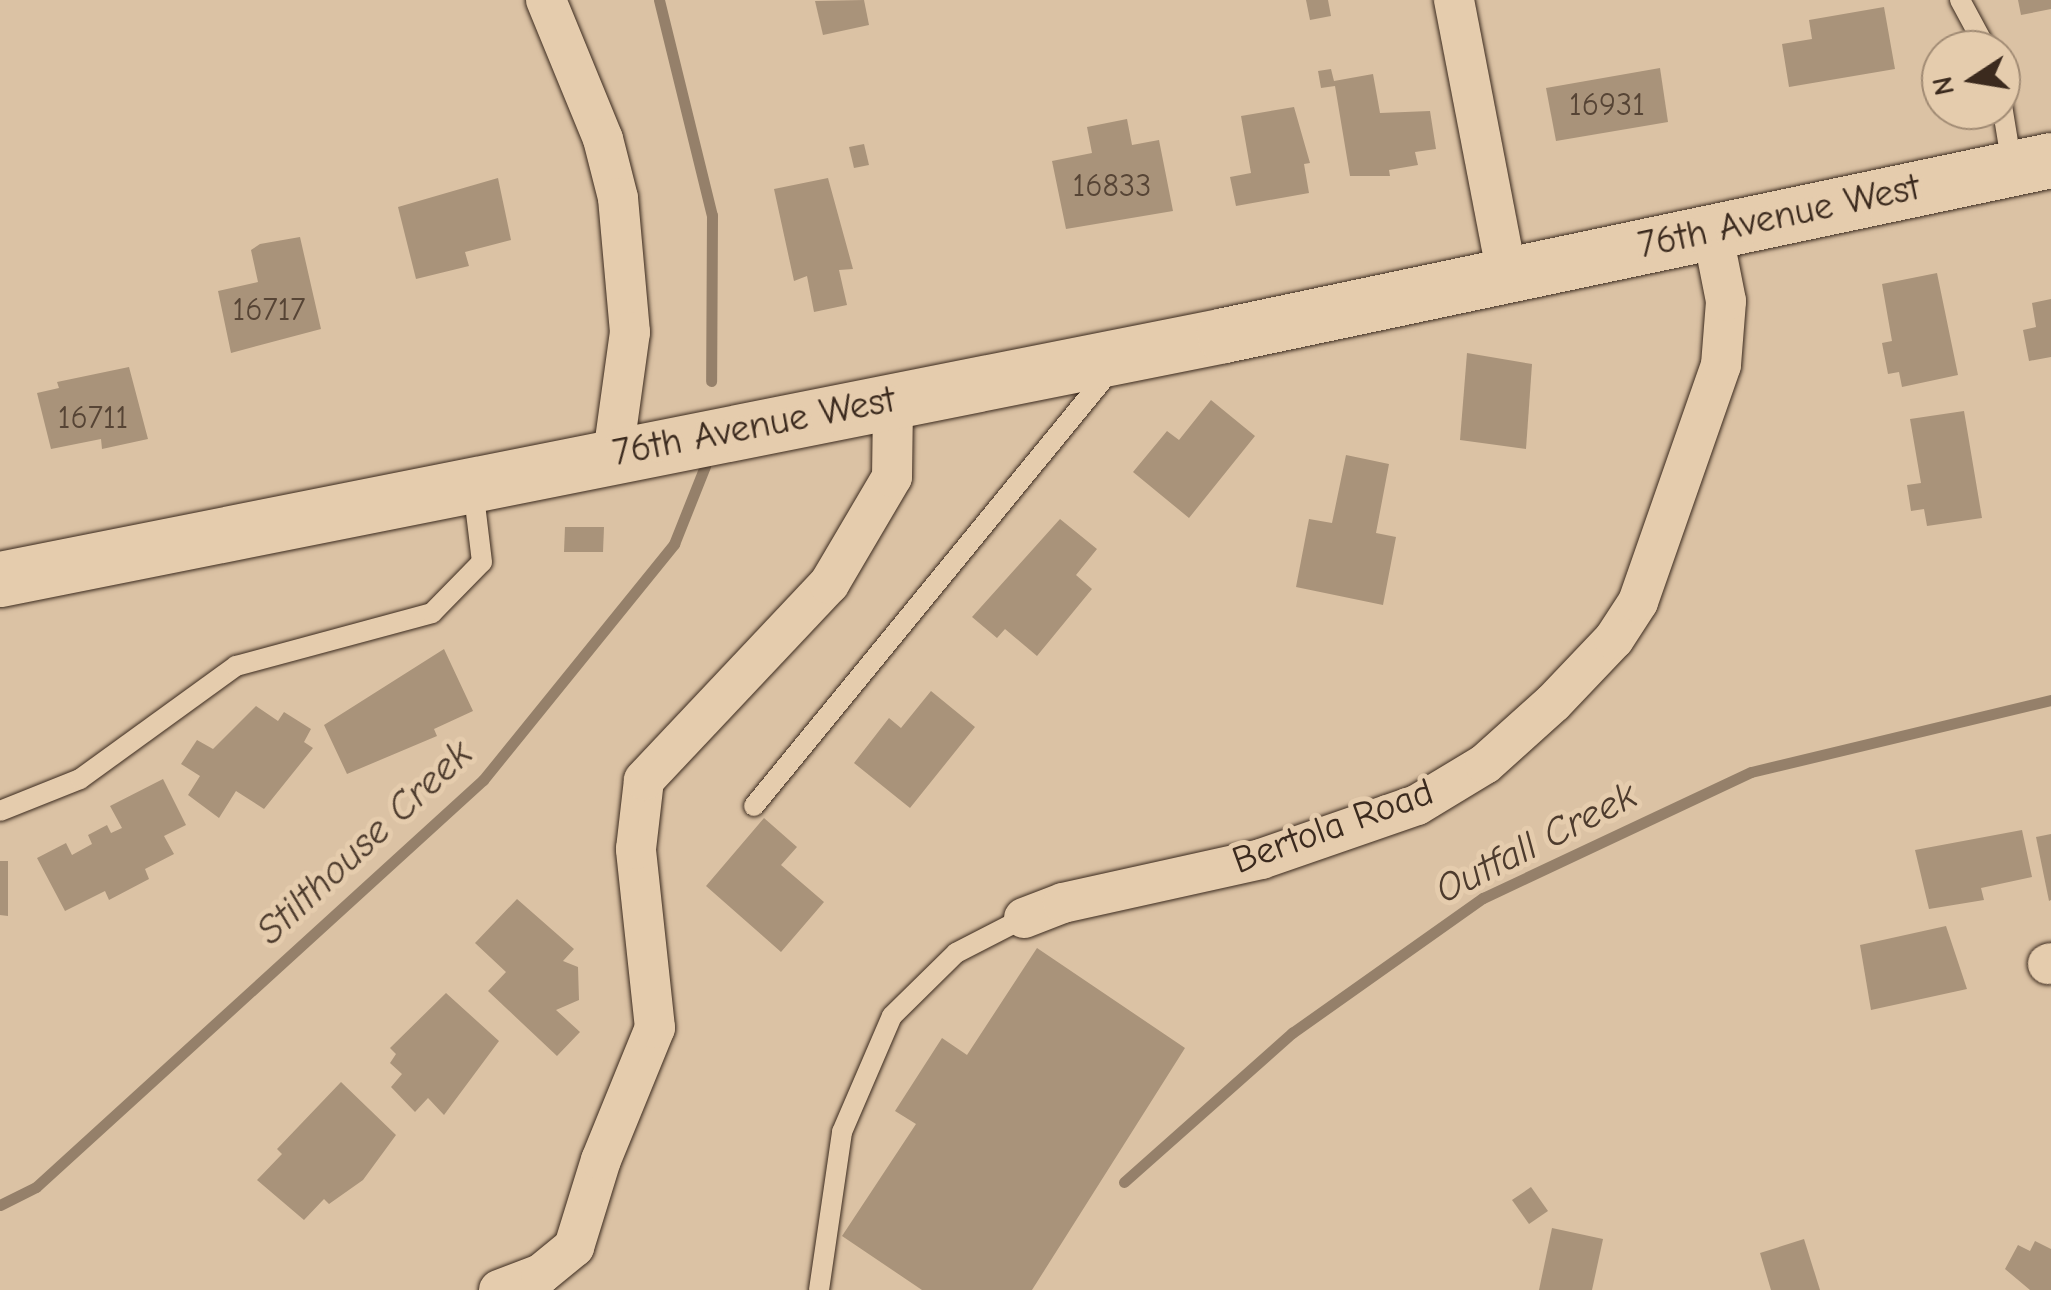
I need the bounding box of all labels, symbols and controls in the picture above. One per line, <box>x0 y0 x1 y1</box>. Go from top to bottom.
north arrow <box>1921 30 2021 130</box>
text: N <box>1926 74 1961 98</box>
house number: 16931 <box>1569 86 1645 124</box>
street label: 76th Avenue West <box>1634 165 1924 269</box>
house number: 16833 <box>1073 167 1151 205</box>
house number: 16717 <box>233 291 305 329</box>
street label: 76th Avenue West <box>609 377 899 477</box>
house number: 16711 <box>58 399 128 437</box>
water label: Stilthouse Creek <box>246 730 482 954</box>
street label: Bertola Road <box>1226 770 1440 884</box>
water label: Outfall Creek <box>1427 771 1645 913</box>

